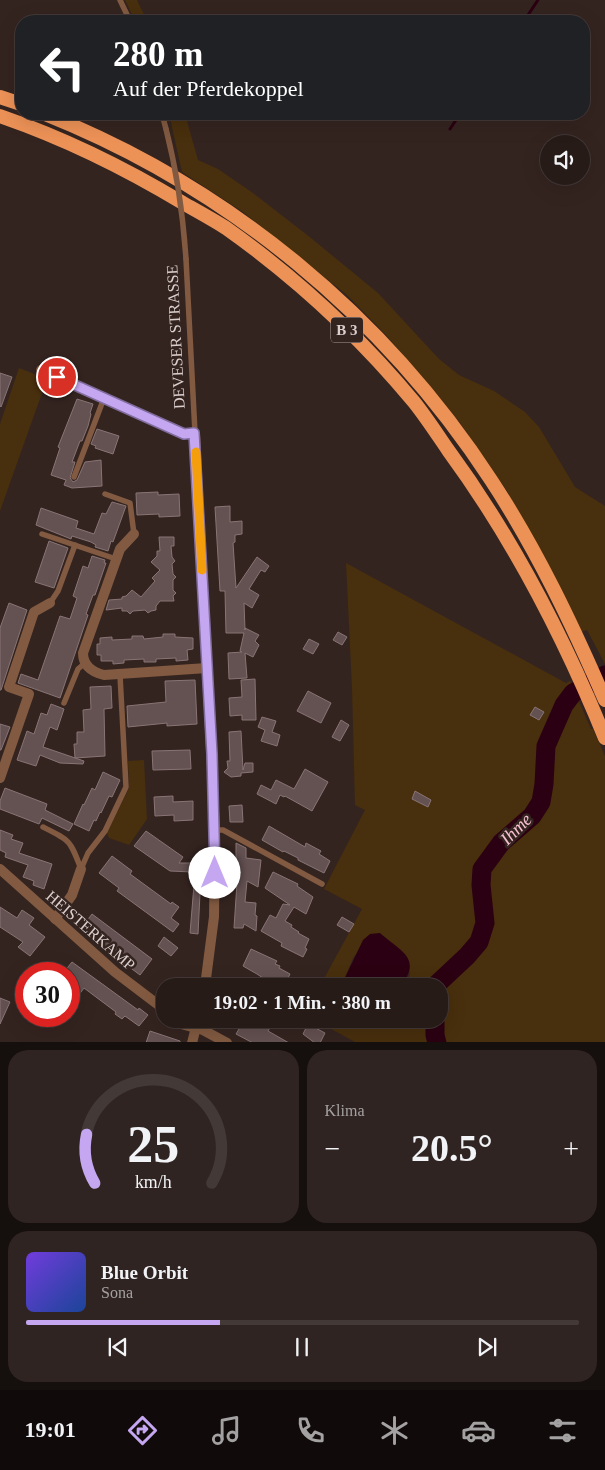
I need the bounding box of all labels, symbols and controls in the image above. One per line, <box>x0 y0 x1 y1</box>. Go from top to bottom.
icon: left <box>30 35 95 100</box>
text: 280 m <box>113 35 203 74</box>
text: Auf der Pferdekoppel <box>113 76 304 101</box>
map controls <box>540 135 590 185</box>
button: sound <box>540 135 590 185</box>
street label: DEVESER STRASSE <box>163 264 188 410</box>
road number: B 3 <box>331 318 363 342</box>
pin <box>36 356 78 398</box>
icon: arrive <box>43 363 71 391</box>
water label: Ihme <box>495 809 536 850</box>
position arrow <box>188 846 240 898</box>
street label: HEISTERKAMP <box>43 887 139 974</box>
speed limit sign: 30 <box>15 962 80 1027</box>
text: 19:02 · 1 Min. · 380 m <box>213 992 391 1013</box>
text: Klima <box>325 1102 365 1119</box>
text: 25 <box>127 1116 179 1173</box>
text: 20.5° <box>411 1127 493 1169</box>
text: − <box>325 1133 340 1164</box>
text: + <box>563 1133 579 1164</box>
text: km/h <box>135 1172 172 1192</box>
text: Blue Orbit <box>101 1262 188 1283</box>
text: Sona <box>101 1284 133 1301</box>
icon: previous <box>104 1333 132 1361</box>
icon: pause <box>288 1333 316 1361</box>
icon: next <box>473 1333 501 1361</box>
icon: directions <box>125 1413 160 1448</box>
icon: music <box>209 1413 244 1448</box>
icon: phone <box>293 1413 328 1448</box>
icon: climate <box>377 1413 412 1448</box>
icon: car <box>461 1413 496 1448</box>
icon: filters <box>545 1413 580 1448</box>
text: 19:01 <box>25 1417 76 1442</box>

